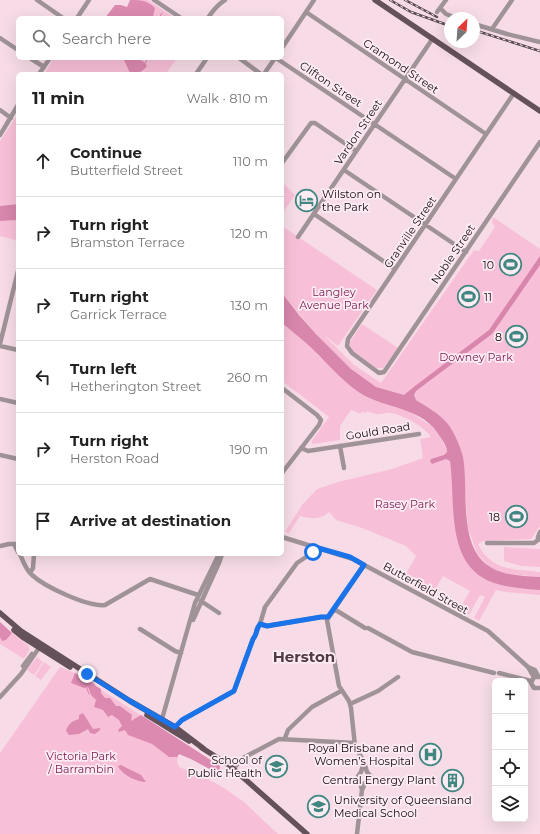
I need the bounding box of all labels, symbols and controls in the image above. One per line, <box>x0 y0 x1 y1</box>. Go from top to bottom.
north arrow <box>444 12 480 48</box>
search box <box>16 16 284 60</box>
icon: search <box>30 27 52 49</box>
text: Search here <box>62 29 151 48</box>
street label: Cramond Street <box>361 36 442 97</box>
street label: Clifton Street <box>297 58 365 110</box>
text: 11 min <box>32 88 85 108</box>
text: Walk · 810 m <box>186 90 268 106</box>
street label: Vardon Street <box>331 96 385 167</box>
text: Continue <box>70 143 142 162</box>
icon: ahead <box>32 150 54 172</box>
text: 110 m <box>233 153 268 169</box>
text: Butterfield Street <box>70 162 183 178</box>
hotel icon: Wilston on the Park <box>293 187 319 213</box>
place label: Wilston on the Park <box>322 187 381 214</box>
street label: Granville Street <box>381 193 440 271</box>
text: Turn right <box>70 215 149 234</box>
street label: Noble Street <box>428 221 478 287</box>
icon: right <box>32 222 54 244</box>
text: 120 m <box>230 225 268 241</box>
text: Bramston Terrace <box>70 234 185 250</box>
sports icon: 10 <box>497 252 523 278</box>
place label: 10 <box>483 258 494 272</box>
sports icon: 11 <box>455 284 481 310</box>
park label: Langley Avenue Park <box>299 285 369 312</box>
text: Turn right <box>70 287 149 306</box>
place label: 11 <box>484 290 492 304</box>
icon: right <box>32 294 54 316</box>
text: 130 m <box>230 297 268 313</box>
text: Garrick Terrace <box>70 306 167 322</box>
sports icon: 8 <box>504 324 530 350</box>
place label: 8 <box>495 330 502 344</box>
park label: Downey Park <box>439 350 513 364</box>
text: Turn left <box>70 359 137 378</box>
icon: left <box>32 366 54 388</box>
text: 260 m <box>227 369 268 385</box>
text: Hetherington Street <box>70 378 201 394</box>
street label: Gould Road <box>345 419 411 443</box>
text: Turn right <box>70 431 149 450</box>
icon: right <box>32 438 54 460</box>
text: 190 m <box>230 441 268 457</box>
text: Herston Road <box>70 450 159 466</box>
park label: Rasey Park <box>375 497 436 511</box>
sports icon: 18 <box>503 504 529 530</box>
icon: arrive <box>32 510 54 532</box>
place label: 18 <box>489 510 500 524</box>
text: Arrive at destination <box>70 511 231 530</box>
route start <box>304 543 322 561</box>
street label: Butterfield Street <box>381 559 472 617</box>
district label: Herston <box>273 647 335 666</box>
route end <box>78 665 96 683</box>
map controls <box>492 678 528 822</box>
button: + <box>492 678 528 714</box>
button: − <box>492 714 528 750</box>
place label: Royal Brisbane and Women’s Hospital <box>308 741 414 768</box>
hospital icon: Royal Brisbane and Women’s Hospital <box>417 741 443 767</box>
park label: Victoria Park / Barrambin <box>46 749 116 776</box>
button: locate <box>492 750 528 786</box>
place label: School of Public Health <box>188 753 263 780</box>
school or university icon: School of Public Health <box>264 753 290 779</box>
building icon: Central Energy Plant <box>439 767 465 793</box>
place label: Central Energy Plant <box>322 773 437 787</box>
button: layers <box>492 786 528 822</box>
school or university icon: University of Queensland Medical School <box>305 793 331 819</box>
place label: University of Queensland Medical School <box>334 793 472 820</box>

